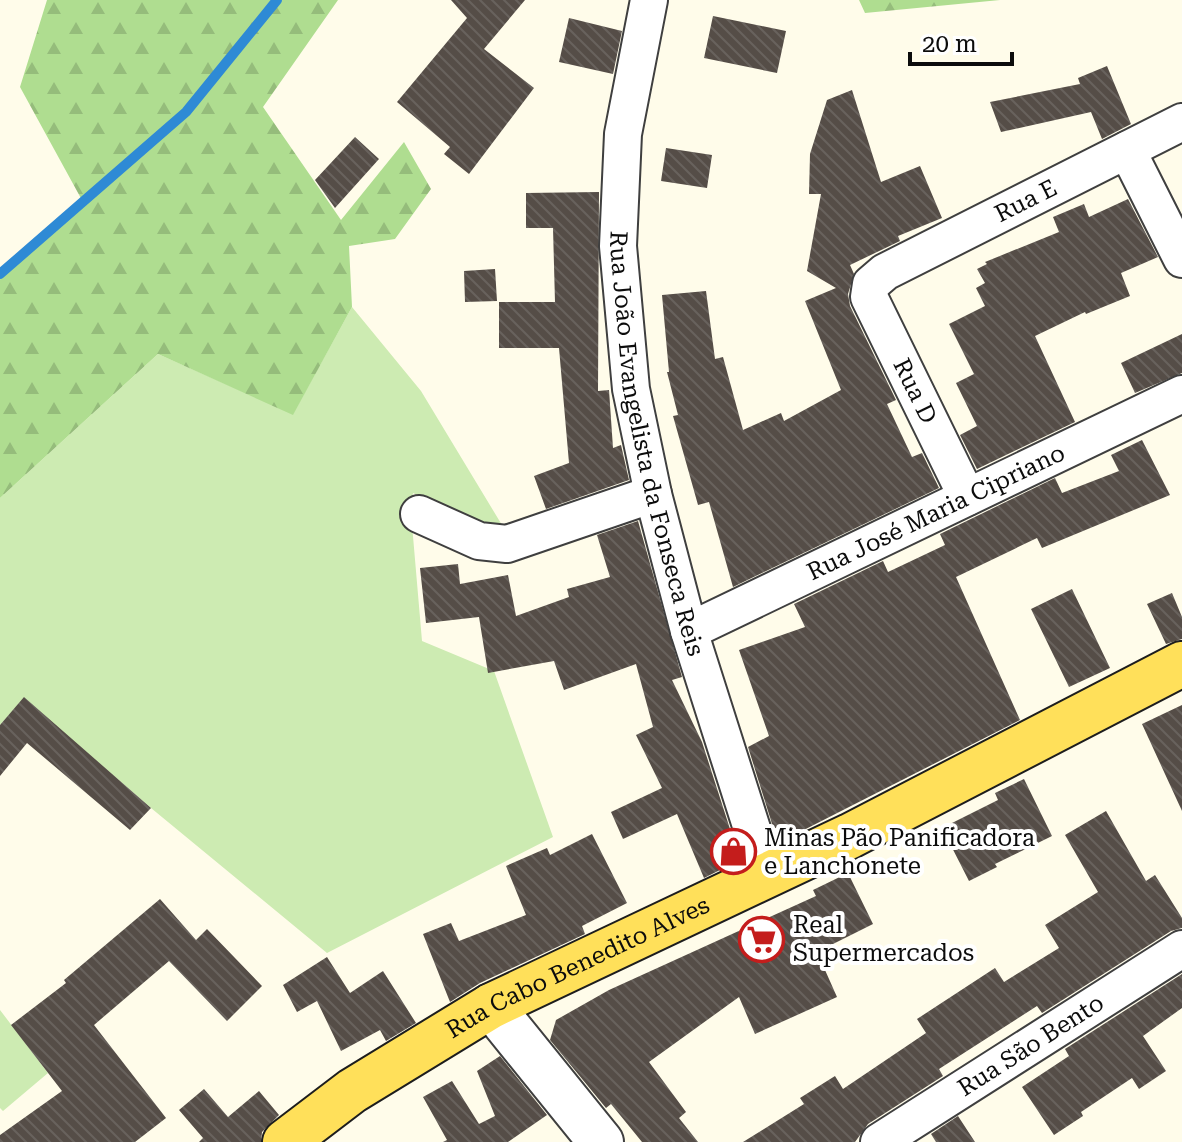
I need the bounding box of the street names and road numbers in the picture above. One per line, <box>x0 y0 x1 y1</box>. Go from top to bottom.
street label: Rua E <box>990 174 1061 228</box>
street label: Rua João Evangelista da Fonseca Reis <box>604 230 710 659</box>
street label: Rua D <box>887 354 943 428</box>
street label: Rua José Maria Cipriano <box>803 438 1069 586</box>
street label: Rua Cabo Benedito Alves <box>441 891 714 1044</box>
street label: Rua São Bento <box>953 989 1109 1102</box>

